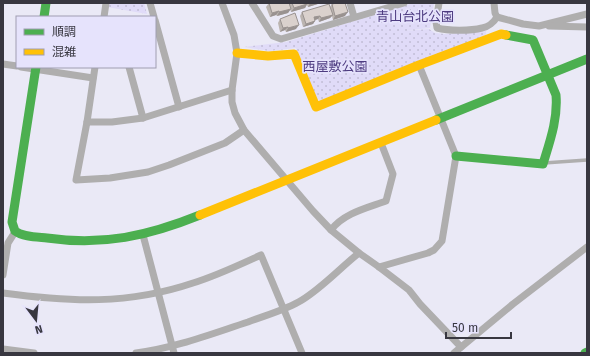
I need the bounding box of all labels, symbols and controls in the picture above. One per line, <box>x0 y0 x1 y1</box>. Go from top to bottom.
park label: 青山台北公園 <box>376 9 454 24</box>
legend <box>16 16 156 68</box>
text: 順調 <box>52 25 76 39</box>
text: 混雑 <box>52 45 76 59</box>
park label: 西屋敷公園 <box>302 59 368 74</box>
north arrow <box>16 300 56 340</box>
scale bar <box>446 314 511 340</box>
text: 50 m <box>452 321 478 335</box>
text: N <box>33 322 44 336</box>

